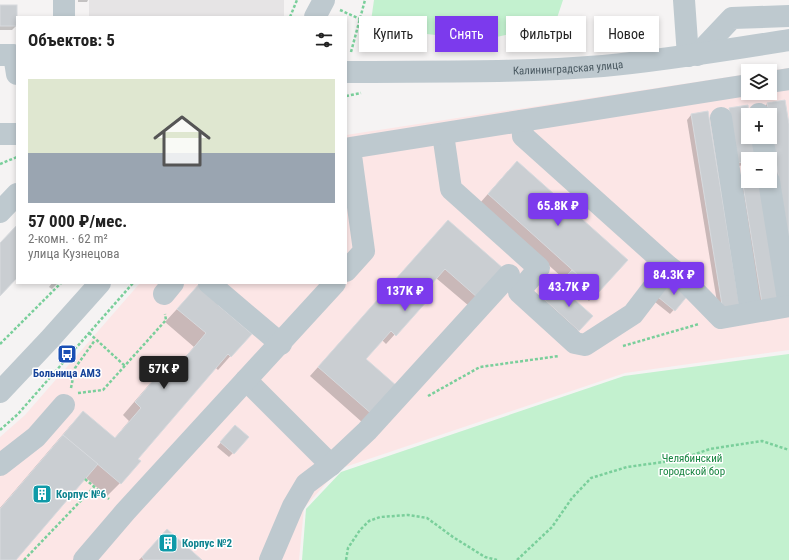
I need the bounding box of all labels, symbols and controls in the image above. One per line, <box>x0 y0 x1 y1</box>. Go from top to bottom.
chip: Купить <box>359 16 427 52</box>
chip: Снять <box>435 16 498 52</box>
chip: Фильтры <box>506 16 586 52</box>
chip: Новое <box>594 16 659 52</box>
icon: filters <box>313 29 335 51</box>
text: Объектов: 5 <box>28 30 115 50</box>
street label: Калининградская улица <box>513 58 624 78</box>
map controls <box>741 64 777 188</box>
button: layers <box>741 64 777 100</box>
icon: home <box>146 105 218 177</box>
button: + <box>741 108 777 144</box>
button: − <box>741 152 777 188</box>
pin: 65.8K ₽ <box>521 193 595 227</box>
text: 65.8K ₽ <box>537 198 579 213</box>
text: 57 000 ₽/мес. <box>28 211 127 231</box>
text: 2-комн. · 62 m² <box>28 231 108 246</box>
text: улица Кузнецова <box>28 246 120 261</box>
pin: 84.3K ₽ <box>637 262 711 296</box>
text: 84.3K ₽ <box>653 267 695 282</box>
pin: 43.7K ₽ <box>532 274 606 308</box>
pin: 137K ₽ <box>372 278 438 312</box>
text: 43.7K ₽ <box>548 279 590 294</box>
text: 137K ₽ <box>386 283 424 298</box>
bus stop icon: Больница АМЗ <box>56 343 78 365</box>
pin: 57K ₽ <box>136 356 192 390</box>
text: 57K ₽ <box>148 361 180 376</box>
place label: Больница АМЗ <box>33 367 101 380</box>
park label: Челябинский городской бор <box>659 452 725 478</box>
building icon: Корпус №6 <box>31 483 53 505</box>
place label: Корпус №6 <box>56 488 106 501</box>
building icon: Корпус №2 <box>157 532 179 554</box>
place label: Корпус №2 <box>182 537 232 550</box>

